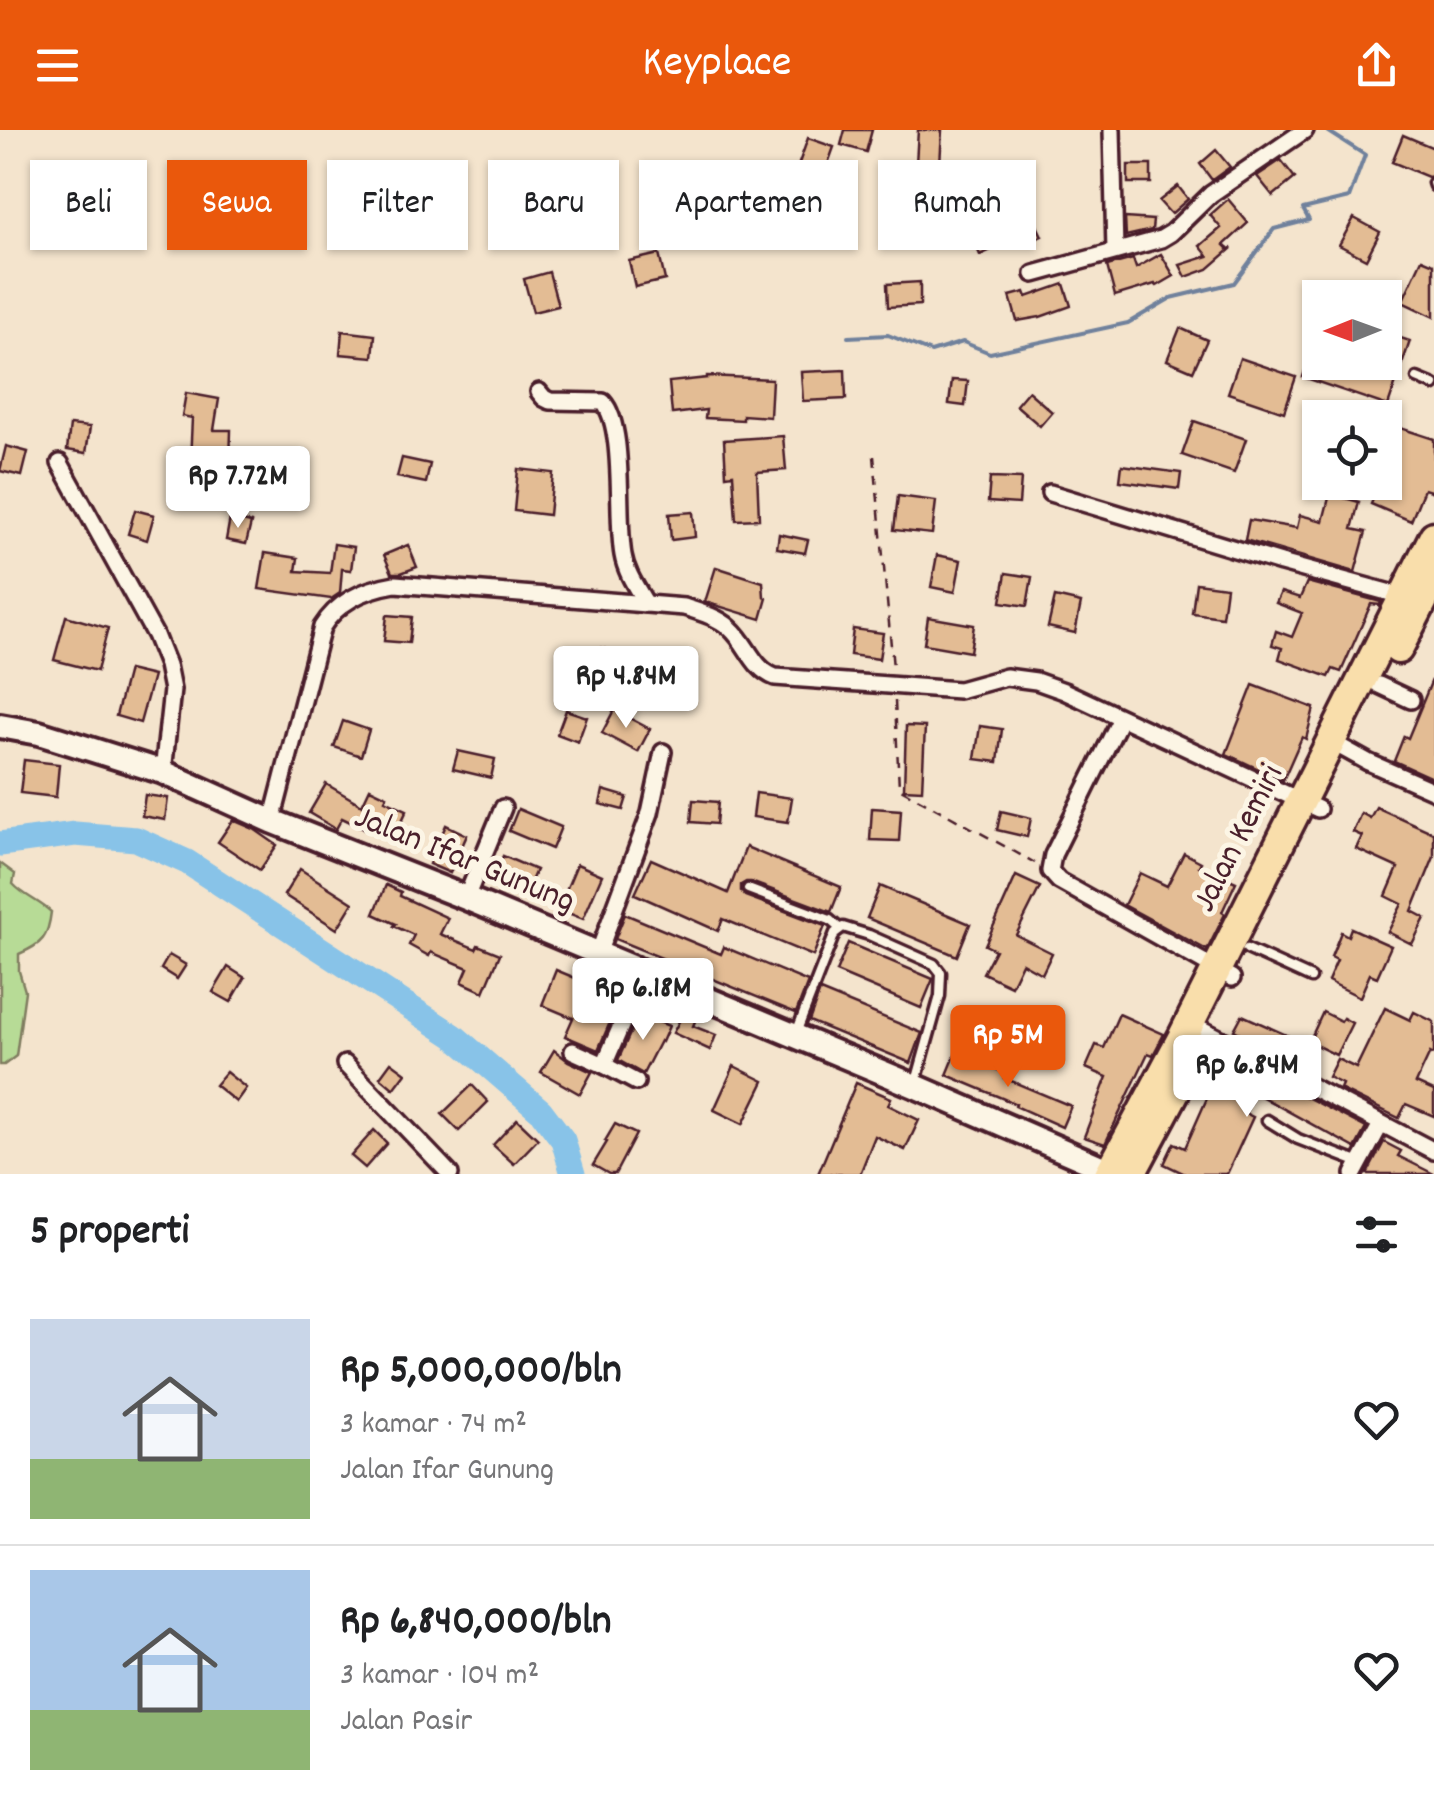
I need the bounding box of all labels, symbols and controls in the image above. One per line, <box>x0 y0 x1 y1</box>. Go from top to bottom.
text: Keyplace <box>642 33 792 97</box>
icon: menu <box>30 38 85 93</box>
icon: share <box>1349 38 1404 93</box>
chip: Beli <box>30 160 147 250</box>
chip: Sewa <box>167 160 307 250</box>
chip: Filter <box>327 160 468 250</box>
chip: Baru <box>488 160 619 250</box>
chip: Apartemen <box>639 160 858 250</box>
chip: Rumah <box>878 160 1036 250</box>
north arrow <box>1302 280 1402 380</box>
map controls <box>1302 280 1402 500</box>
button: locate <box>1302 400 1402 500</box>
pin: Rp 7.72M <box>135 446 341 531</box>
text: Rp 7.72M <box>188 455 288 501</box>
pin: Rp 4.84M <box>523 646 729 731</box>
text: Rp 4.84M <box>575 655 677 701</box>
street label: Jalan Kemiri <box>1182 757 1298 921</box>
street label: Jalan Ifar Gunung <box>346 794 582 928</box>
pin: Rp 6.18M <box>540 958 746 1043</box>
text: Rp 6.18M <box>594 967 692 1013</box>
pin: Rp 5M <box>938 1005 1078 1090</box>
text: Rp 5M <box>972 1014 1044 1060</box>
pin: Rp 6.84M <box>1144 1035 1350 1120</box>
text: Rp 6.84M <box>1195 1044 1299 1090</box>
text: 5 properti <box>30 1204 189 1264</box>
icon: filters <box>1349 1207 1404 1262</box>
text: Rp 5,000,000/bln <box>340 1343 622 1403</box>
icon: home <box>110 1359 230 1479</box>
icon: heart <box>1349 1392 1404 1447</box>
text: 3 kamar · 74 m² <box>340 1403 527 1449</box>
text: Jalan Ifar Gunung <box>340 1449 554 1495</box>
text: Rp 6,840,000/bln <box>340 1594 611 1654</box>
icon: home <box>110 1610 230 1730</box>
icon: heart <box>1349 1643 1404 1698</box>
text: 3 kamar · 104 m² <box>340 1654 539 1700</box>
text: Jalan Pasir <box>340 1700 472 1746</box>

